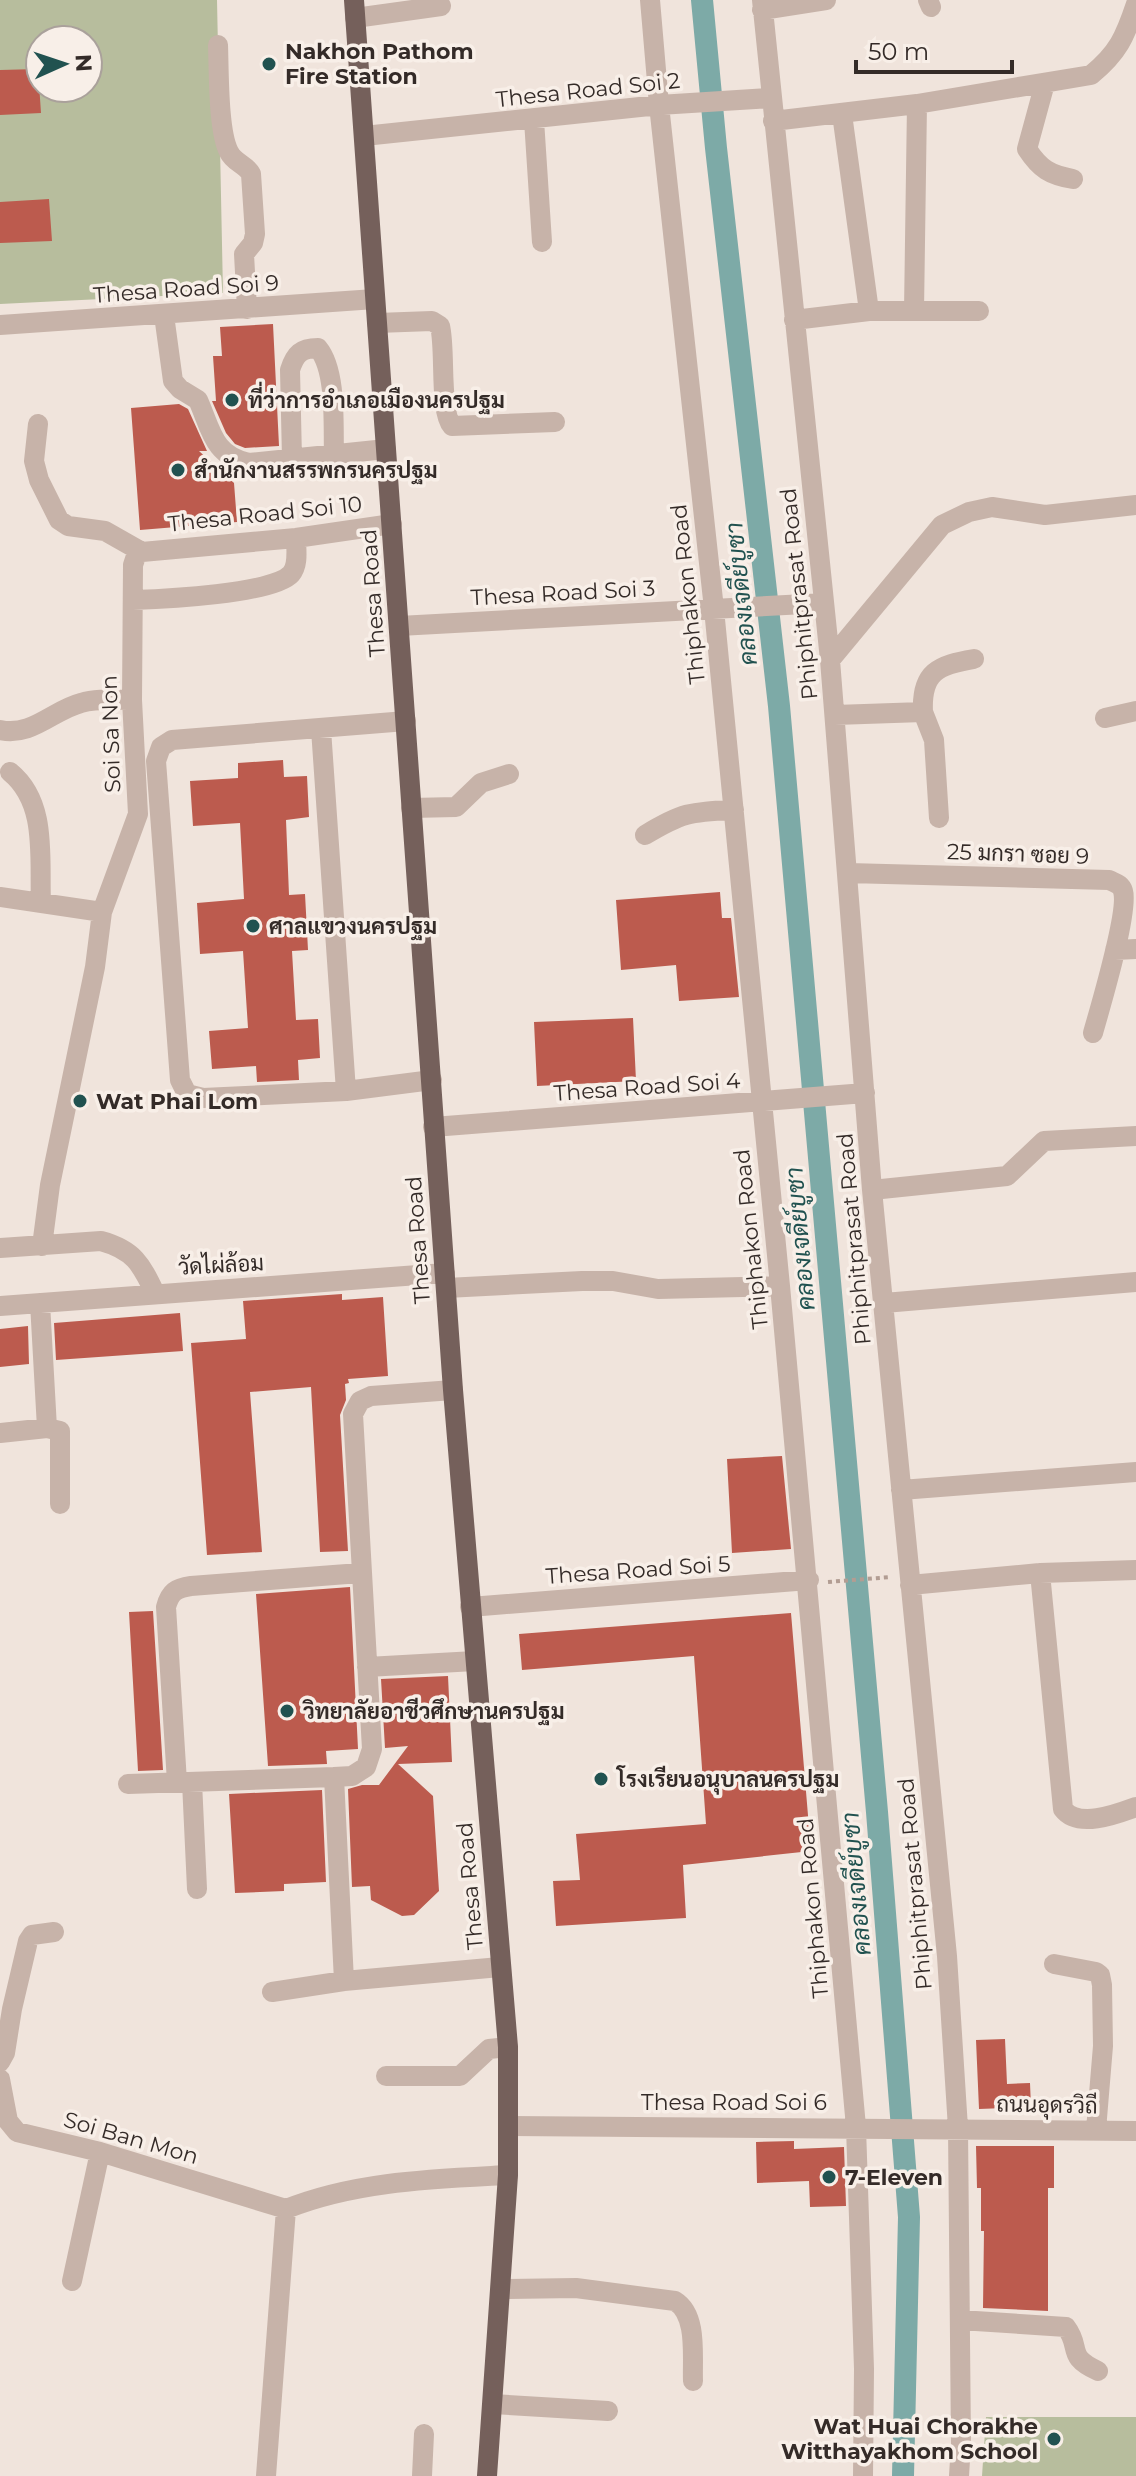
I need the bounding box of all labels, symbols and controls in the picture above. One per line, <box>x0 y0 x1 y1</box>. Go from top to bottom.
north arrow <box>24 24 104 104</box>
scale bar <box>856 24 1012 74</box>
text: 50 m <box>868 37 929 66</box>
place label: Nakhon Pathom Fire Station <box>285 38 474 90</box>
text: N <box>70 53 97 73</box>
marker: Nakhon Pathom Fire Station <box>260 55 278 73</box>
street label: Thesa Road Soi 2 <box>495 67 681 113</box>
street label: Thesa Road Soi 9 <box>92 269 280 309</box>
place label: ที่ว่าการอำเภอเมืองนครปฐม <box>248 381 505 415</box>
marker: ที่ว่าการอำเภอเมืองนครปฐม <box>223 391 241 409</box>
place label: สำนักงานสรรพกรนครปฐม <box>194 457 438 485</box>
marker: สำนักงานสรรพกรนครปฐม <box>169 461 187 479</box>
street label: Phiphitprasat Road <box>774 487 824 701</box>
street label: Thesa Road Soi 10 <box>167 490 363 538</box>
street label: Thiphakon Road <box>665 503 711 685</box>
water label: คลองเจดีย์บูชา <box>718 521 766 667</box>
street label: Thesa Road <box>355 528 391 658</box>
street label: Thesa Road Soi 3 <box>470 575 656 611</box>
street label: Soi Sa Non <box>95 675 127 793</box>
street label: 25 มกรา ซอย 9 <box>946 838 1090 870</box>
place label: ศาลแขวงนครปฐม <box>269 913 437 941</box>
marker: ศาลแขวงนครปฐม <box>244 917 262 935</box>
street label: Thesa Road Soi 4 <box>553 1067 742 1107</box>
place label: Wat Phai Lom <box>96 1088 258 1115</box>
marker: Wat Phai Lom <box>71 1092 89 1110</box>
street label: Phiphitprasat Road <box>831 1132 877 1346</box>
street label: Thiphakon Road <box>728 1148 774 1330</box>
water label: คลองเจดีย์บูชา <box>778 1166 824 1312</box>
street label: Thesa Road <box>400 1175 436 1305</box>
street label: วัดไผ่ล้อม <box>177 1248 265 1281</box>
street label: Thesa Road Soi 5 <box>545 1550 731 1590</box>
place label: วิทยาลัยอาชีวศึกษานครปฐม <box>302 1697 565 1726</box>
marker: วิทยาลัยอาชีวศึกษานครปฐม <box>278 1702 296 1720</box>
place label: โรงเรียนอนุบาลนครปฐม <box>615 1765 839 1795</box>
marker: โรงเรียนอนุบาลนครปฐม <box>592 1770 610 1788</box>
street label: Phiphitprasat Road <box>892 1777 938 1991</box>
water label: คลองเจดีย์บูชา <box>834 1811 880 1957</box>
street label: Thiphakon Road <box>792 1817 834 1999</box>
street label: Thesa Road <box>451 1821 489 1951</box>
street label: Thesa Road Soi 6 <box>641 2089 827 2116</box>
street label: ถนนอุดรวิถี <box>996 2091 1098 2121</box>
street label: Soi Ban Mon <box>61 2106 201 2170</box>
place label: 7-Eleven <box>845 2164 943 2191</box>
marker: 7-Eleven <box>820 2168 838 2186</box>
place label: Wat Huai Chorakhe Witthayakhom School <box>781 2413 1038 2465</box>
marker: Wat Huai Chorakhe Witthayakhom School <box>1045 2430 1063 2448</box>

